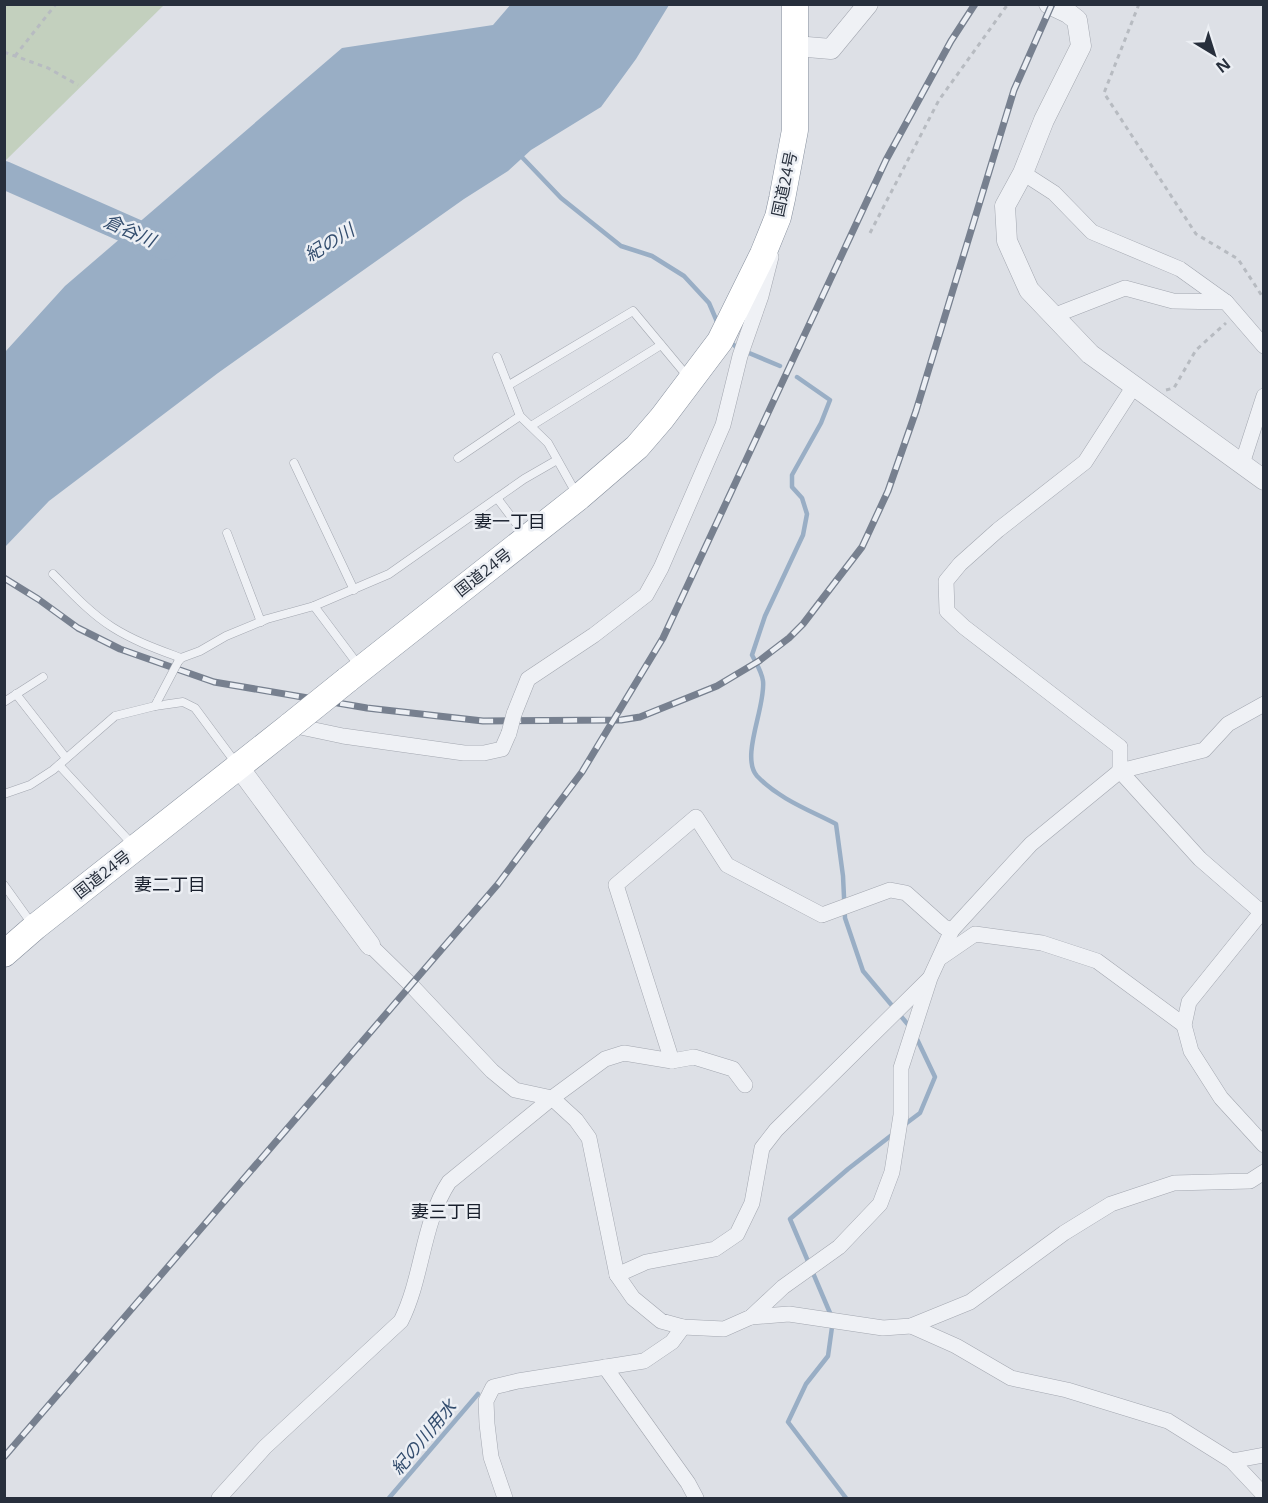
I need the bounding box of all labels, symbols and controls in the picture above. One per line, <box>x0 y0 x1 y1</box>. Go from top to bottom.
north arrow <box>1184 24 1244 84</box>
text: N <box>1211 53 1235 78</box>
street label: 国道24号 <box>766 149 802 219</box>
water label: 倉谷川 <box>100 208 161 253</box>
water label: 紀の川 <box>300 217 360 266</box>
district label: 妻一丁目 <box>474 509 546 533</box>
street label: 国道24号 <box>450 543 516 601</box>
street label: 国道24号 <box>69 845 135 903</box>
district label: 妻二丁目 <box>134 872 206 896</box>
district label: 妻三丁目 <box>411 1199 483 1223</box>
water label: 紀の川用水 <box>385 1393 462 1479</box>

